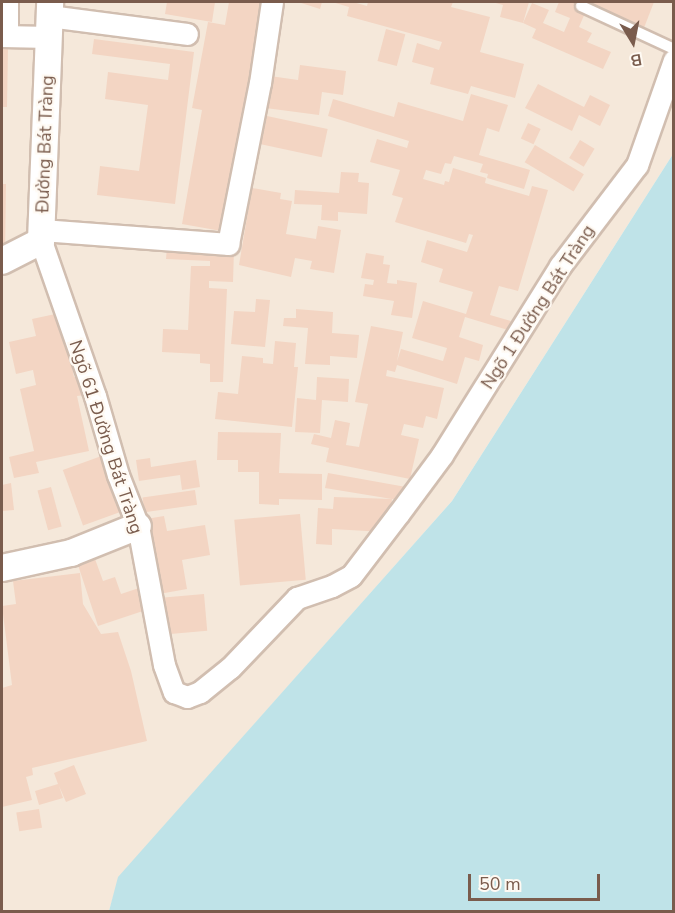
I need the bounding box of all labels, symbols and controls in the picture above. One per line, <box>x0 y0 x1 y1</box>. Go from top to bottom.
north arrow <box>603 12 663 72</box>
text: B <box>629 48 643 72</box>
street label: Đường Bát Tràng <box>32 75 58 213</box>
street label: Ngõ 1 Đường Bát Tràng <box>477 221 599 393</box>
street label: Ngõ 61 Đường Bát Tràng <box>64 337 148 537</box>
scale bar <box>471 862 603 900</box>
text: 50 m <box>479 872 521 896</box>

